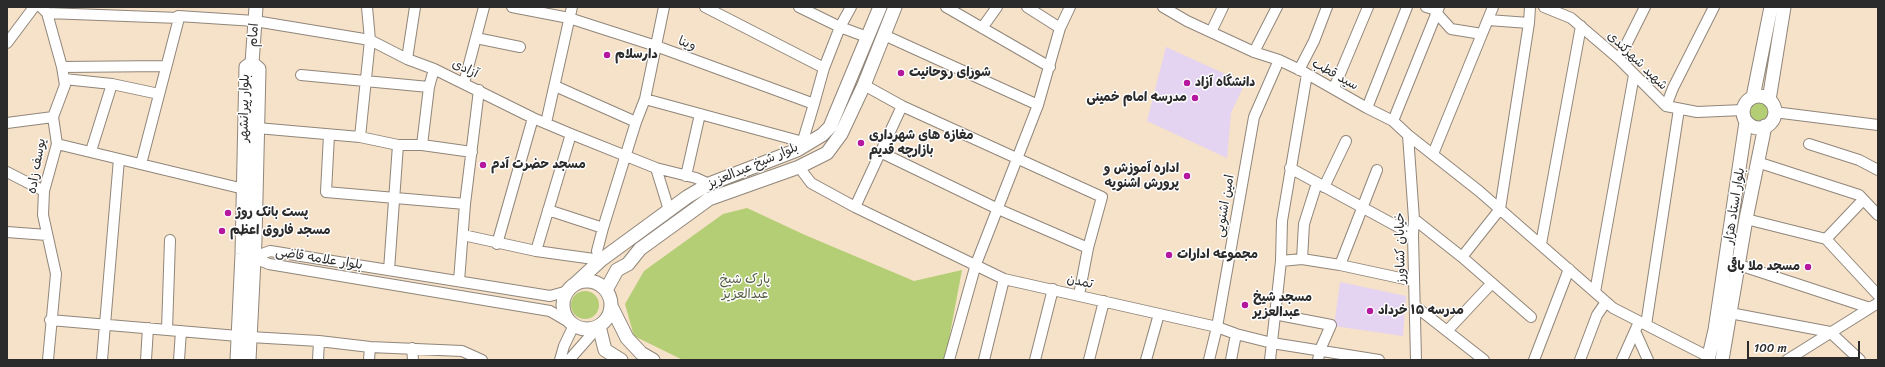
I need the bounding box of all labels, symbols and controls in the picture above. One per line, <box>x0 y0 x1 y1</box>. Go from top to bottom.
street label: امام <box>245 23 263 47</box>
street label: شهید شهرکندی <box>1604 28 1670 94</box>
street label: وینا <box>676 34 698 54</box>
place label: دارسلام <box>615 47 658 63</box>
marker: دارسلام <box>602 50 612 60</box>
street label: آزادی <box>449 56 481 82</box>
street label: سید قطب <box>1309 56 1361 94</box>
place label: شورای روحانیت <box>909 65 991 81</box>
marker: شورای روحانیت <box>896 68 906 78</box>
street label: بلوار پیرانشهر <box>237 74 253 142</box>
place label: دانشگاه آزاد <box>1195 75 1255 91</box>
marker: دانشگاه آزاد <box>1182 78 1192 88</box>
place label: مدرسه امام خمینی <box>1086 90 1187 106</box>
marker: مدرسه امام خمینی <box>1190 93 1200 103</box>
place label: مغازه های شهرداری بازارچه قدیم <box>869 128 974 159</box>
street label: یوسف زاده <box>24 137 50 195</box>
marker: مغازه های شهرداری بازارچه قدیم <box>856 138 866 148</box>
street label: بلوار شیخ عبدالعزیز <box>705 140 801 192</box>
place label: مسجد حضرت آدم <box>491 157 586 173</box>
marker: مسجد حضرت آدم <box>478 160 488 170</box>
place label: اداره آموزش و پرورش اشنویه <box>1104 161 1179 192</box>
street label: بلوار استاد هژار <box>1721 166 1749 246</box>
marker: اداره آموزش و پرورش اشنویه <box>1182 171 1192 181</box>
street label: امین اشنویی <box>1212 173 1238 239</box>
place label: پست بانک روژ <box>236 205 308 221</box>
marker: پست بانک روژ <box>223 208 233 218</box>
street label: خیابان کشاورز <box>1393 212 1409 284</box>
place label: مسجد فاروق اعظم <box>230 223 330 239</box>
marker: مسجد فاروق اعظم <box>217 226 227 236</box>
street label: بلوار علامه قاضی <box>274 244 364 274</box>
place label: مجموعه ادارات <box>1177 247 1258 263</box>
marker: مجموعه ادارات <box>1164 250 1174 260</box>
place label: مسجد ملا باقی <box>1727 259 1800 275</box>
marker: مسجد ملا باقی <box>1803 262 1813 272</box>
street label: تمدن <box>1065 271 1095 293</box>
park label: پارک شیخ عبدالعزیز <box>720 272 770 303</box>
place label: مسجد شیخ عبدالعزیر <box>1253 290 1312 321</box>
marker: مسجد شیخ عبدالعزیر <box>1240 300 1250 310</box>
place label: مدرسه ۱۵ خرداد <box>1378 303 1464 319</box>
marker: مدرسه ۱۵ خرداد <box>1365 306 1375 316</box>
scale bar <box>1749 333 1862 359</box>
text: 100 m <box>1754 337 1787 359</box>

